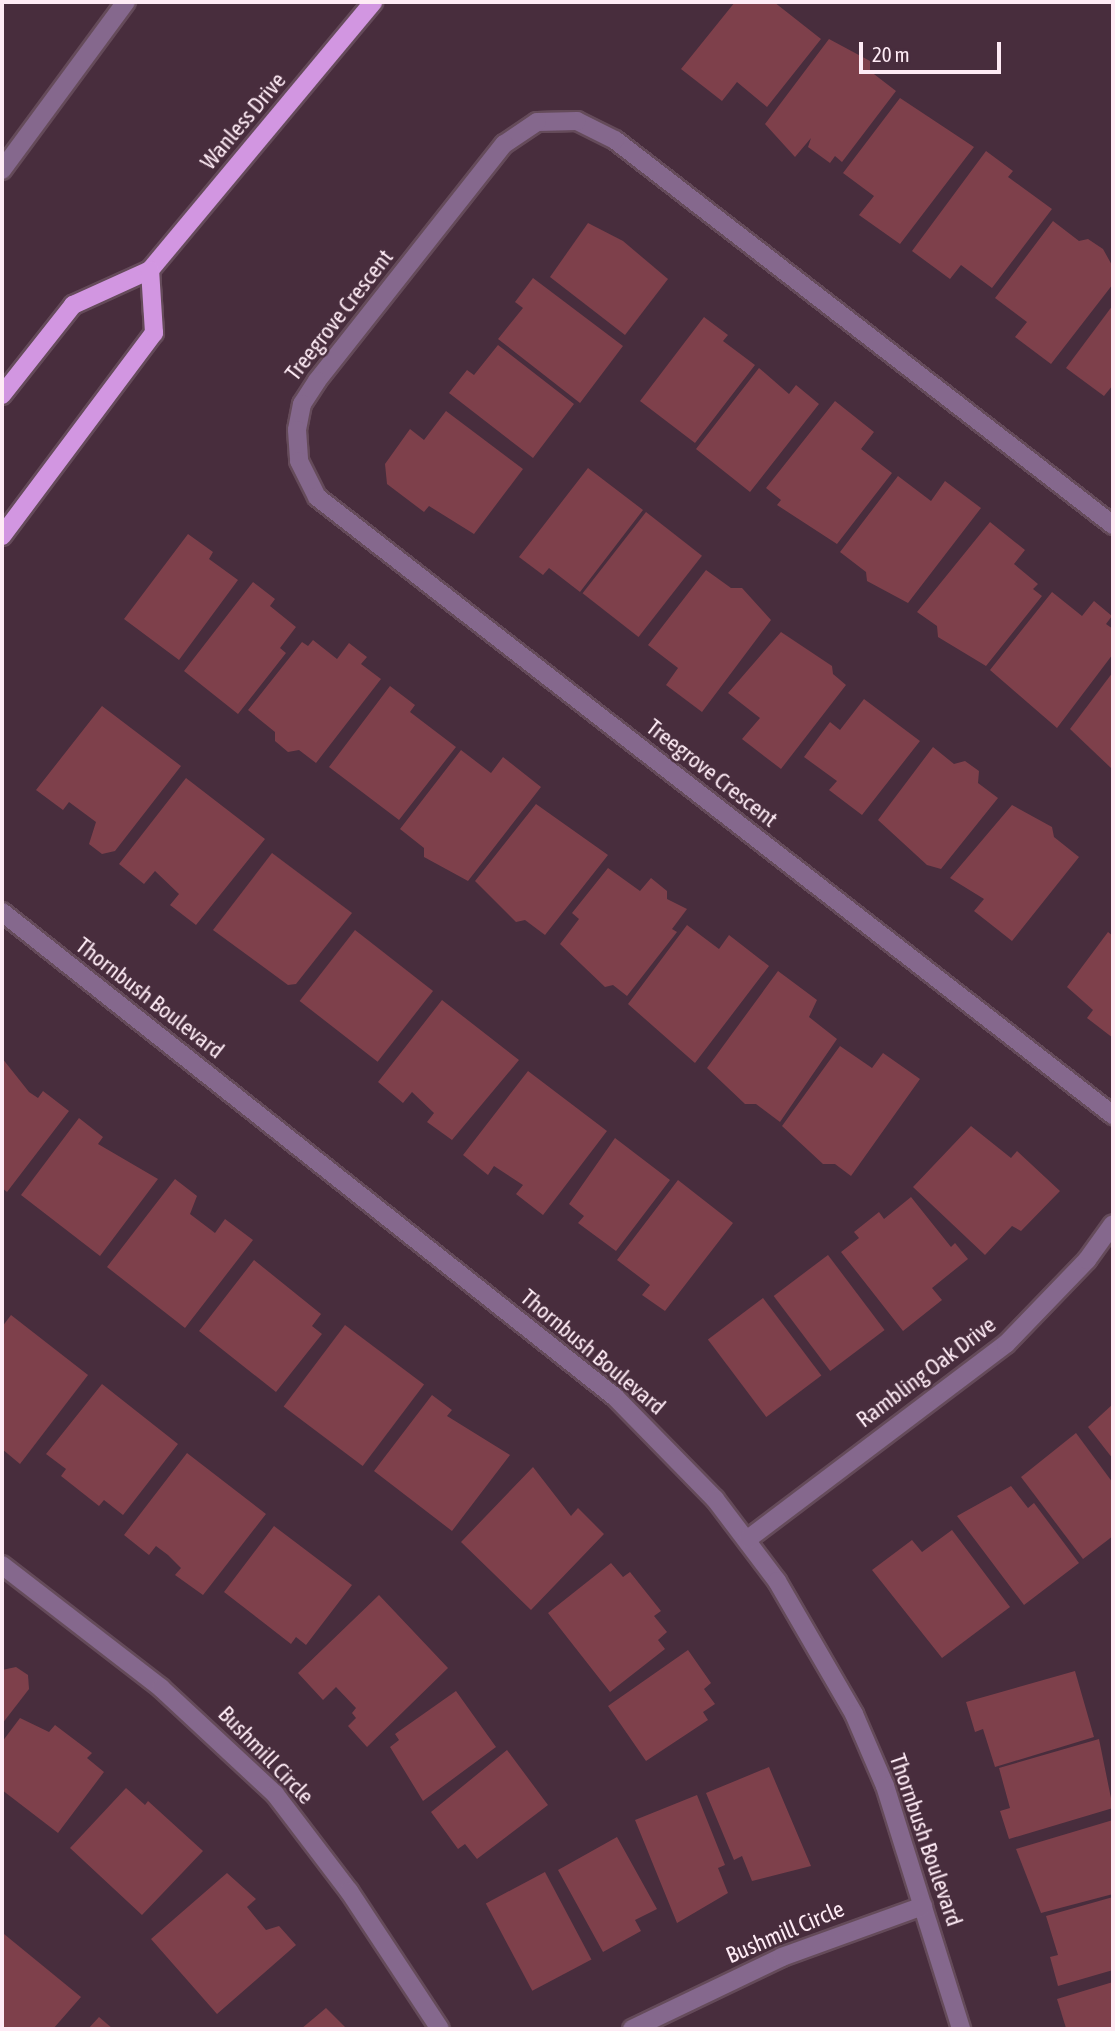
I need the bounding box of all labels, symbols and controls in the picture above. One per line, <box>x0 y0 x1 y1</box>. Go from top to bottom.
scale bar <box>863 28 1005 72</box>
text: 20 m <box>872 42 910 66</box>
street label: Wanless Drive <box>194 67 292 175</box>
street label: Treegrove Crescent <box>279 244 399 386</box>
street label: Treegrove Crescent <box>641 713 783 833</box>
street label: Thornbush Boulevard <box>70 932 230 1064</box>
street label: Thornbush Boulevard <box>515 1283 671 1421</box>
street label: Rambling Oak Drive <box>851 1311 1001 1433</box>
street label: Bushmill Circle <box>212 1700 320 1810</box>
street label: Thornbush Boulevard <box>884 1750 968 1930</box>
street label: Bushmill Circle <box>722 1895 848 1969</box>

